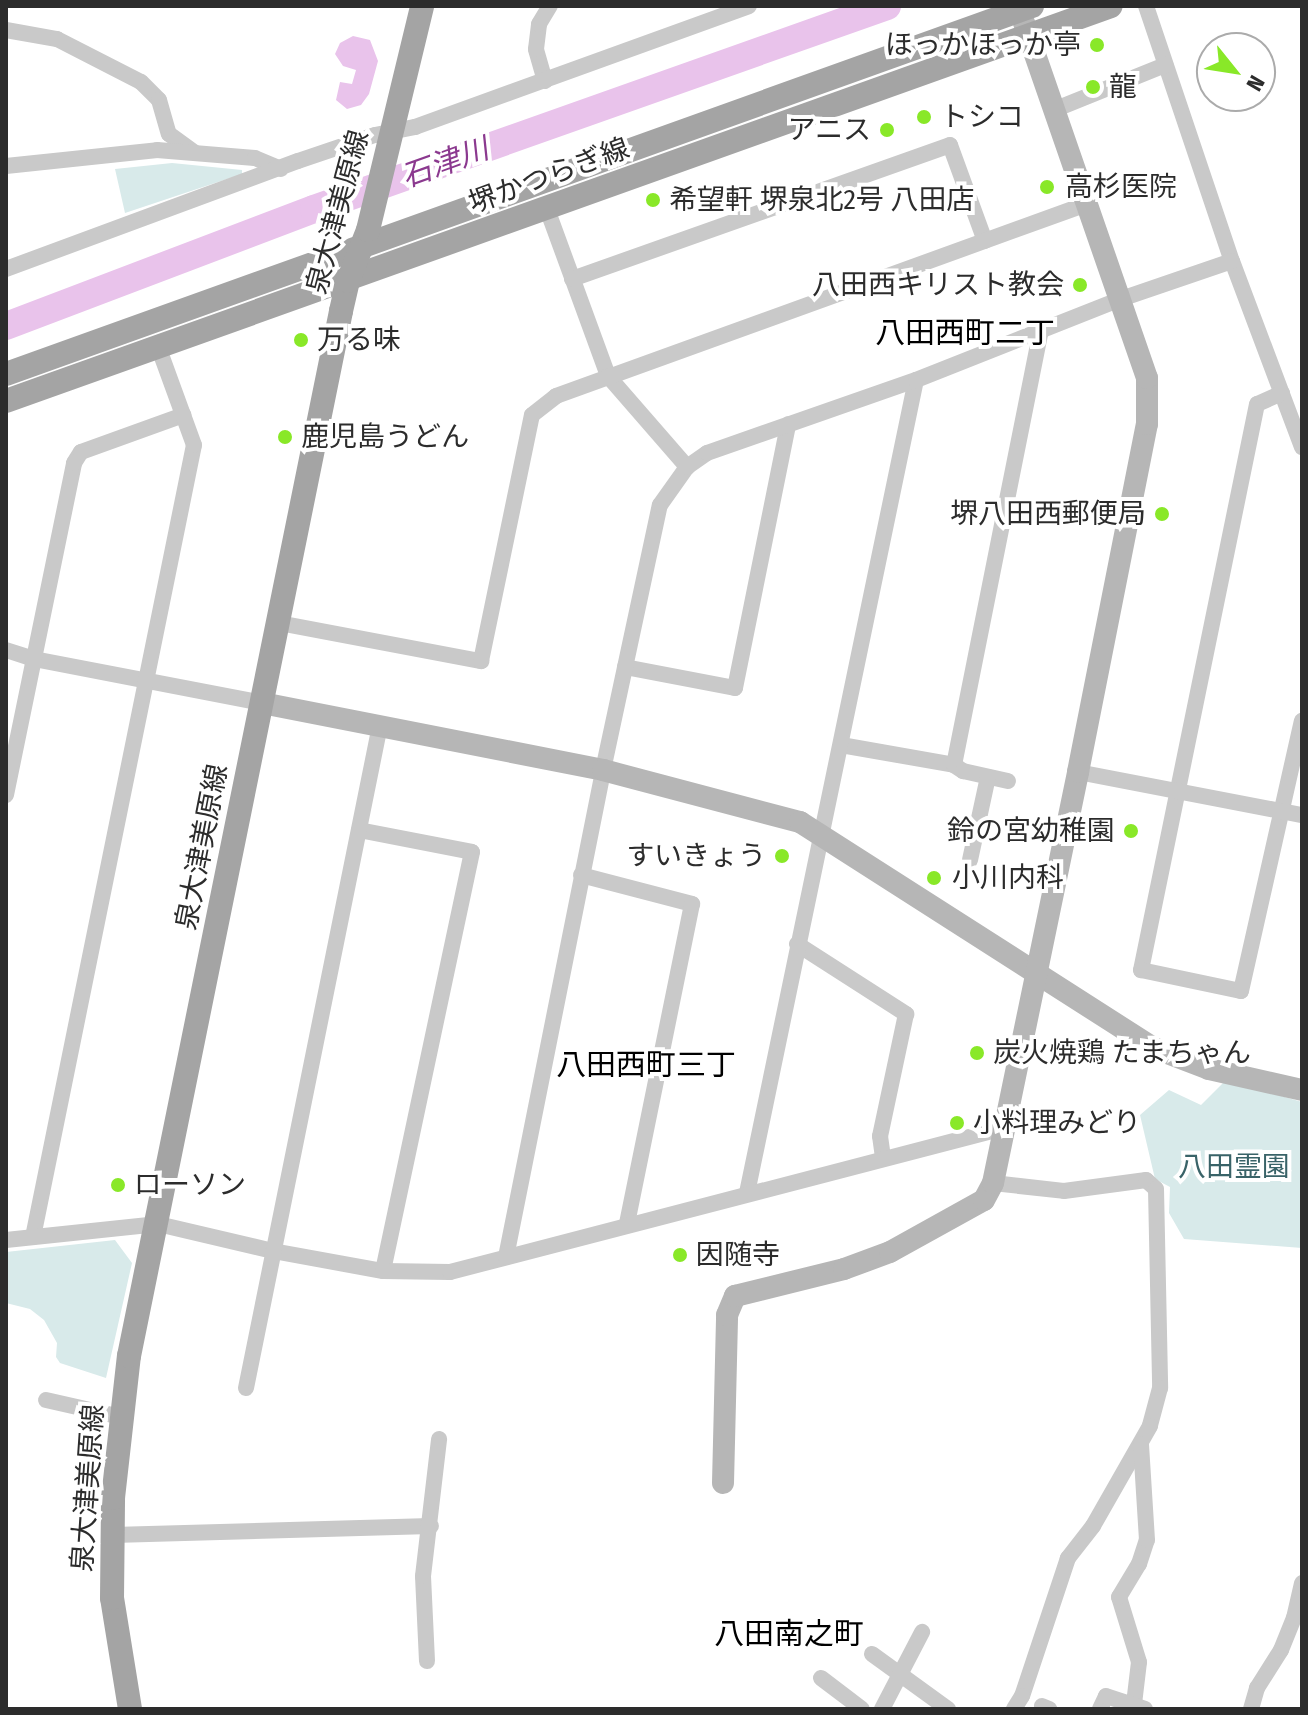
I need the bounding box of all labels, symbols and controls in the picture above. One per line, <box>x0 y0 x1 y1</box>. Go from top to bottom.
place label: ほっかほっか亭 <box>885 28 1081 62</box>
north arrow <box>1196 32 1276 112</box>
marker: ほっかほっか亭 <box>1088 36 1106 54</box>
place label: 龍 <box>1109 70 1137 104</box>
text: N <box>1240 71 1270 96</box>
marker: 龍 <box>1084 78 1102 96</box>
place label: トシコ <box>940 100 1024 134</box>
marker: トシコ <box>915 108 933 126</box>
place label: アニス <box>787 113 871 147</box>
marker: アニス <box>878 121 896 139</box>
street label: 泉大津美原線 <box>300 127 376 297</box>
water label: 石津川 <box>397 131 493 195</box>
street label: 堺かつらぎ線 <box>464 131 634 221</box>
place label: 高杉医院 <box>1065 170 1177 204</box>
marker: 高杉医院 <box>1036 176 1058 198</box>
place label: 希望軒 堺泉北2号 八田店 <box>669 183 975 217</box>
marker: 希望軒 堺泉北2号 八田店 <box>644 191 662 209</box>
place label: 八田西キリスト教会 <box>812 268 1064 302</box>
marker: 八田西キリスト教会 <box>1071 276 1089 294</box>
district label: 八田西町二丁 <box>875 315 1055 351</box>
place label: 万る味 <box>317 323 401 357</box>
marker: 万る味 <box>292 331 310 349</box>
place label: 鹿児島うどん <box>301 420 469 454</box>
marker: 鹿児島うどん <box>276 428 294 446</box>
place label: 堺八田西郵便局 <box>950 497 1146 531</box>
marker: 堺八田西郵便局 <box>1153 505 1171 523</box>
street label: 泉大津美原線 <box>169 761 235 933</box>
place label: 鈴の宮幼稚園 <box>947 814 1115 848</box>
marker: 鈴の宮幼稚園 <box>1122 822 1140 840</box>
place label: すいきょう <box>626 839 766 873</box>
marker: すいきょう <box>773 847 791 865</box>
place label: 小川内科 <box>952 861 1064 895</box>
marker: 小川内科 <box>923 867 945 889</box>
place label: 炭火焼鶏 たまちゃん <box>993 1036 1252 1070</box>
marker: 炭火焼鶏 たまちゃん <box>968 1044 986 1062</box>
district label: 八田西町三丁 <box>556 1047 736 1083</box>
place label: 小料理みどり <box>973 1106 1141 1140</box>
marker: 小料理みどり <box>948 1114 966 1132</box>
park label: 八田霊園 <box>1178 1150 1290 1184</box>
place label: ローソン <box>134 1168 246 1202</box>
marker: ローソン <box>109 1176 127 1194</box>
place label: 因随寺 <box>696 1238 780 1272</box>
marker: 因随寺 <box>671 1246 689 1264</box>
street label: 泉大津美原線 <box>65 1403 111 1573</box>
district label: 八田南之町 <box>714 1616 864 1652</box>

